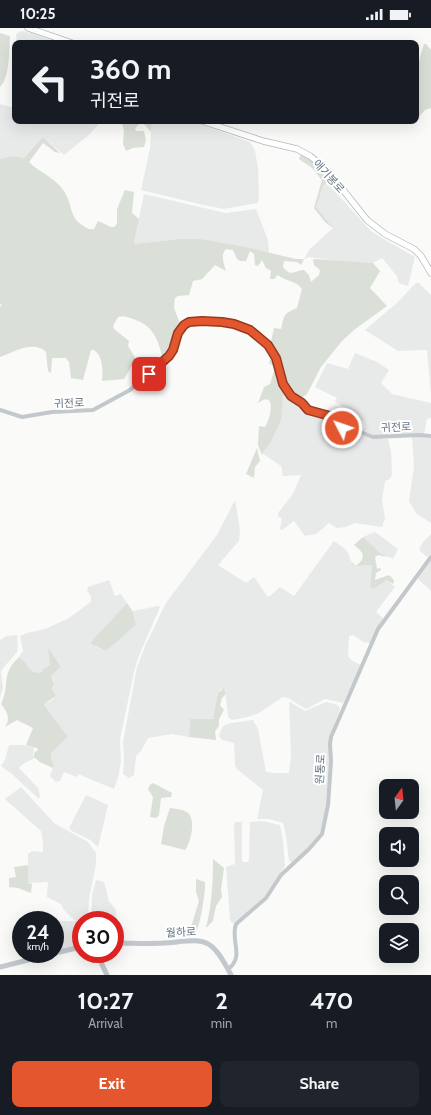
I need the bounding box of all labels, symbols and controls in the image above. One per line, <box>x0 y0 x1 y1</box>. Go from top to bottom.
text: 10:25 <box>20 5 55 23</box>
text: 360 m <box>90 52 171 86</box>
icon: left <box>24 56 76 108</box>
text: 귀전로 <box>90 90 140 112</box>
street label: 애기봉로 <box>310 156 348 196</box>
pin <box>132 357 166 391</box>
icon: arrive <box>138 363 160 385</box>
street label: 귀전로 <box>54 395 84 411</box>
position arrow <box>321 407 363 449</box>
street label: 귀전로 <box>380 419 412 435</box>
street label: 원통로 <box>312 753 328 785</box>
north arrow <box>379 779 419 819</box>
map controls <box>379 779 419 963</box>
button: sound <box>379 827 419 867</box>
button: search <box>379 875 419 915</box>
speed limit sign: 30 <box>72 911 124 963</box>
text: 24 <box>27 920 50 944</box>
button: layers <box>379 923 419 963</box>
street label: 월하로 <box>165 924 197 940</box>
text: km/h <box>27 940 49 953</box>
text: 10:27 <box>77 986 133 1015</box>
text: 2 <box>215 986 228 1015</box>
text: 470 <box>310 986 354 1015</box>
text: Arrival <box>88 1015 123 1031</box>
text: min <box>211 1015 232 1031</box>
text: m <box>326 1015 337 1031</box>
button: Exit <box>12 1061 212 1107</box>
button: Share <box>220 1061 419 1107</box>

